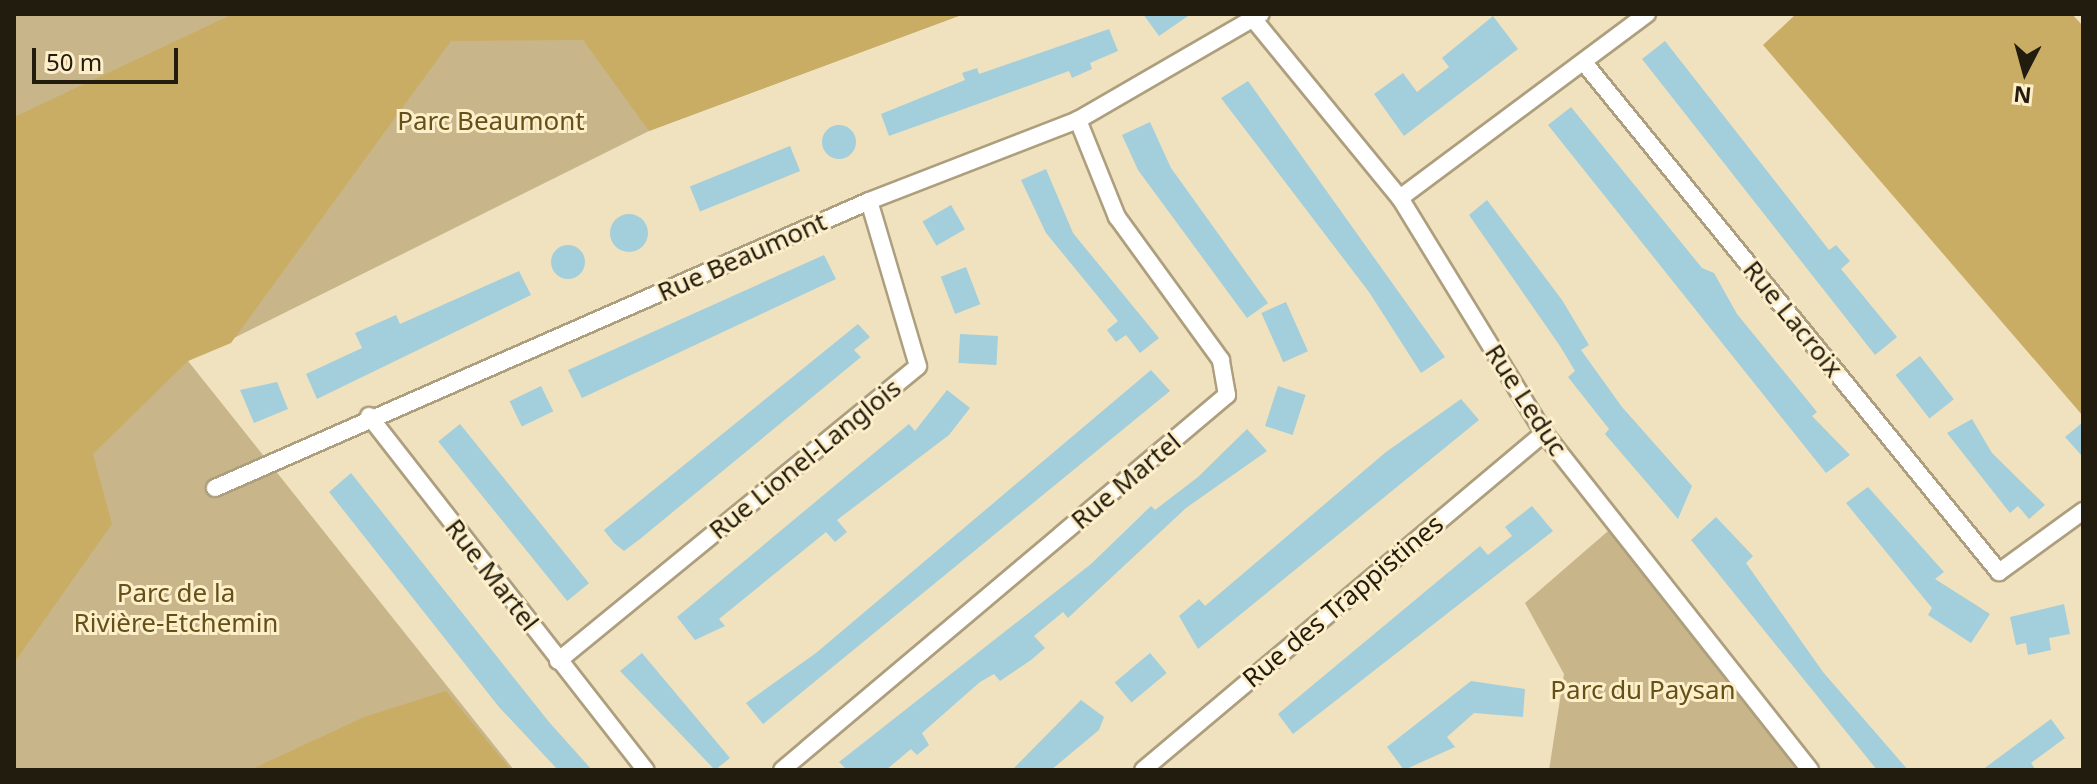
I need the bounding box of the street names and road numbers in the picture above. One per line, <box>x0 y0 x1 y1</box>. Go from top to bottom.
street label: Rue Beaumont <box>653 206 831 308</box>
street label: Rue Lacroix <box>1737 254 1849 384</box>
street label: Rue Leduc <box>1478 338 1574 462</box>
street label: Rue Lionel-Langlois <box>703 372 907 546</box>
street label: Rue Martel <box>1065 426 1187 536</box>
street label: Rue des Trappistines <box>1236 508 1450 694</box>
street label: Rue Martel <box>439 513 545 637</box>

